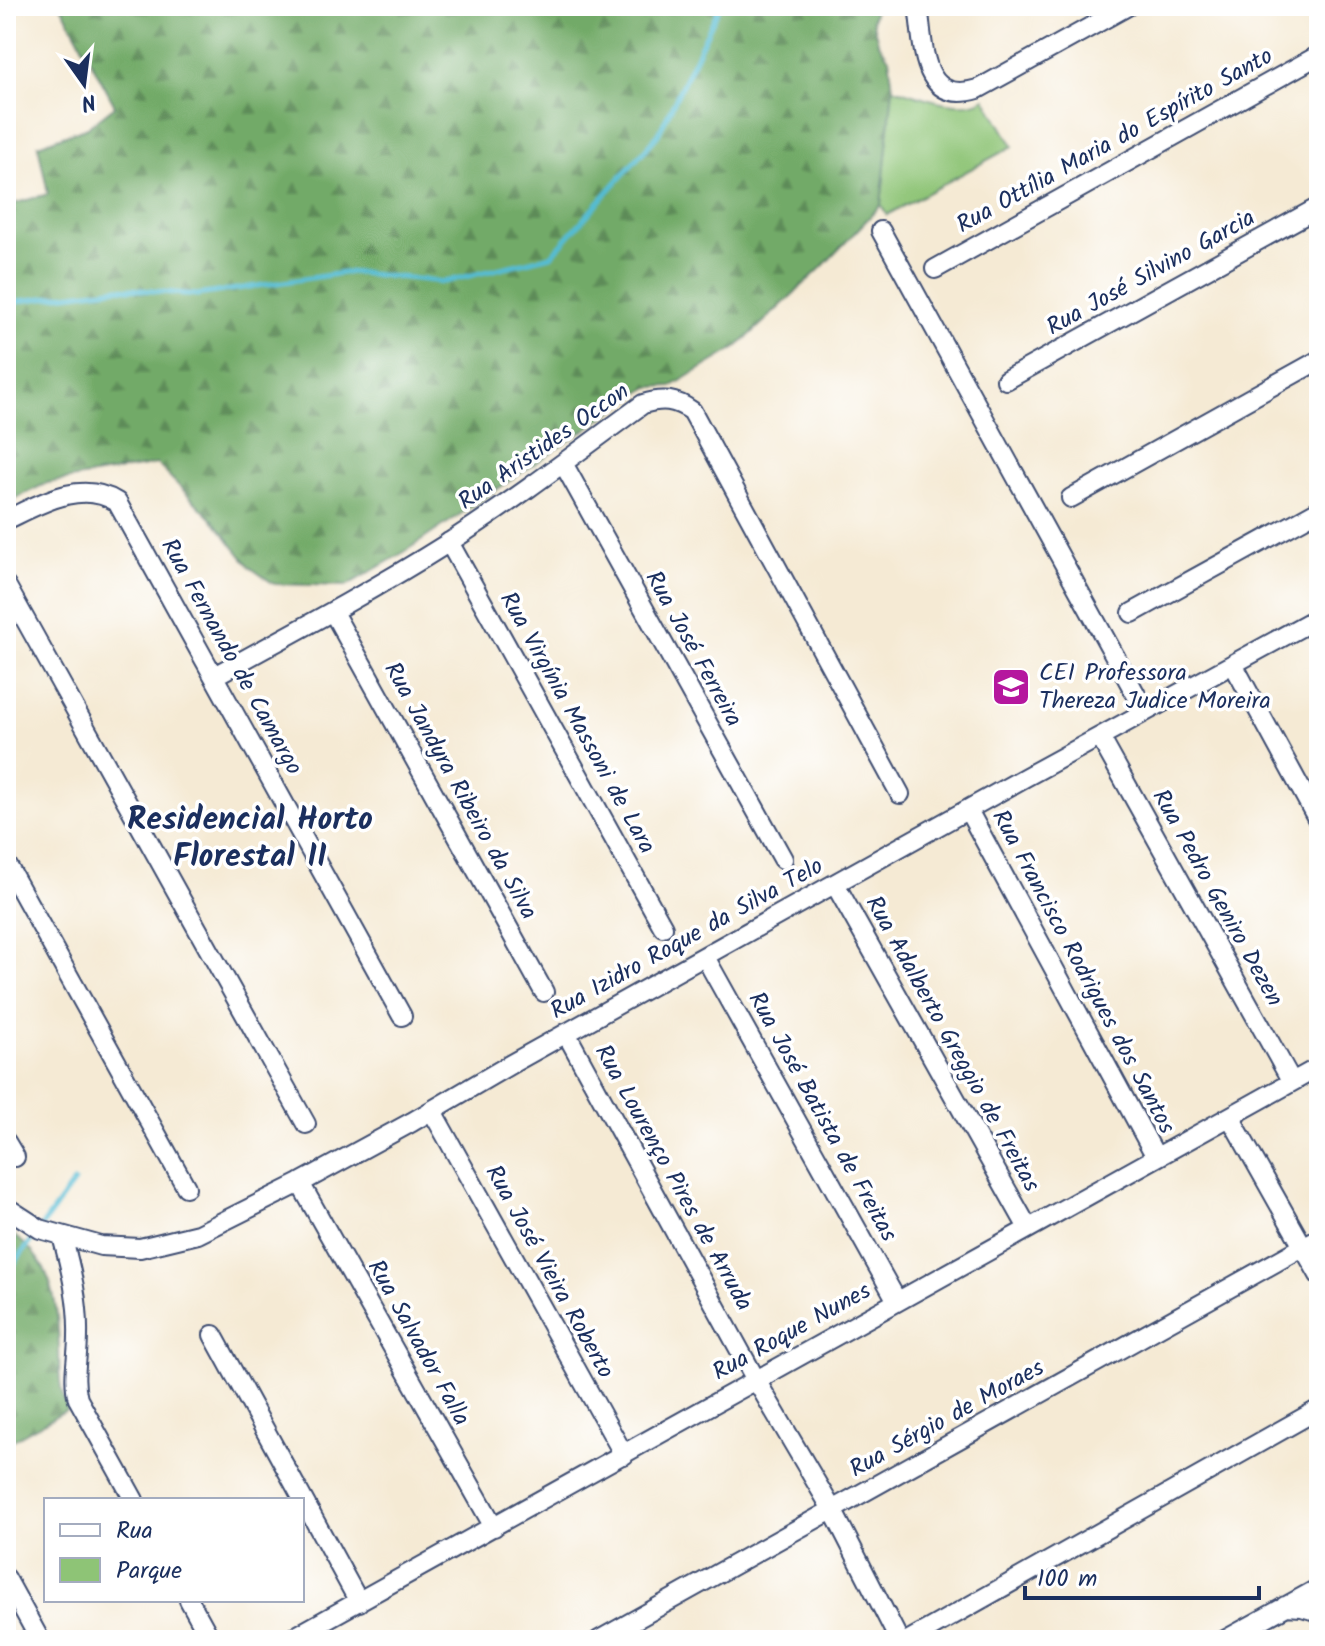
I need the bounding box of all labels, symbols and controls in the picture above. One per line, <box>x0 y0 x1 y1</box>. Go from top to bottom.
street label: Rua Ottília Maria do Espírito Santo <box>949 37 1281 245</box>
north arrow <box>44 44 124 124</box>
text: N <box>77 82 99 120</box>
street label: Rua José Silvino Garcia <box>1039 199 1263 347</box>
street label: Rua Aristides Occon <box>450 373 638 521</box>
street label: Rua Fernando de Camargo <box>150 531 313 783</box>
street label: Rua José Ferreira <box>634 564 752 734</box>
street label: Rua Virgínia Massoni de Lara <box>488 585 666 861</box>
place label: CEI Professora Thereza Judice Moreira <box>1039 654 1271 721</box>
street label: Rua Jandyra Ribeiro da Silva <box>373 655 547 927</box>
school or university icon: CEI Professora Thereza Judice Moreira <box>990 666 1032 708</box>
street label: Rua Pedro Geniro Dezen <box>1141 782 1293 1014</box>
district label: Residencial Horto Florestal II <box>127 795 373 883</box>
street label: Rua Francisco Rodrigues dos Santos <box>981 803 1185 1141</box>
street label: Rua Izidro Roque da Silva Telo <box>543 847 831 1031</box>
street label: Rua Adalberto Greggio de Freitas <box>854 889 1050 1199</box>
street label: Rua José Batista de Freitas <box>737 985 907 1249</box>
street label: Rua Lourenço Pires de Arruda <box>583 1037 763 1319</box>
street label: Rua José Vieira Roberto <box>474 1158 624 1386</box>
street label: Rua Salvador Falla <box>356 1253 480 1433</box>
street label: Rua Roque Nunes <box>705 1272 879 1392</box>
street label: Rua Sérgio de Moraes <box>842 1349 1052 1489</box>
legend <box>44 1498 304 1602</box>
text: Rua <box>116 1512 153 1551</box>
scale bar <box>1025 1550 1259 1600</box>
text: Parque <box>116 1552 182 1591</box>
text: 100 m <box>1037 1560 1097 1599</box>

